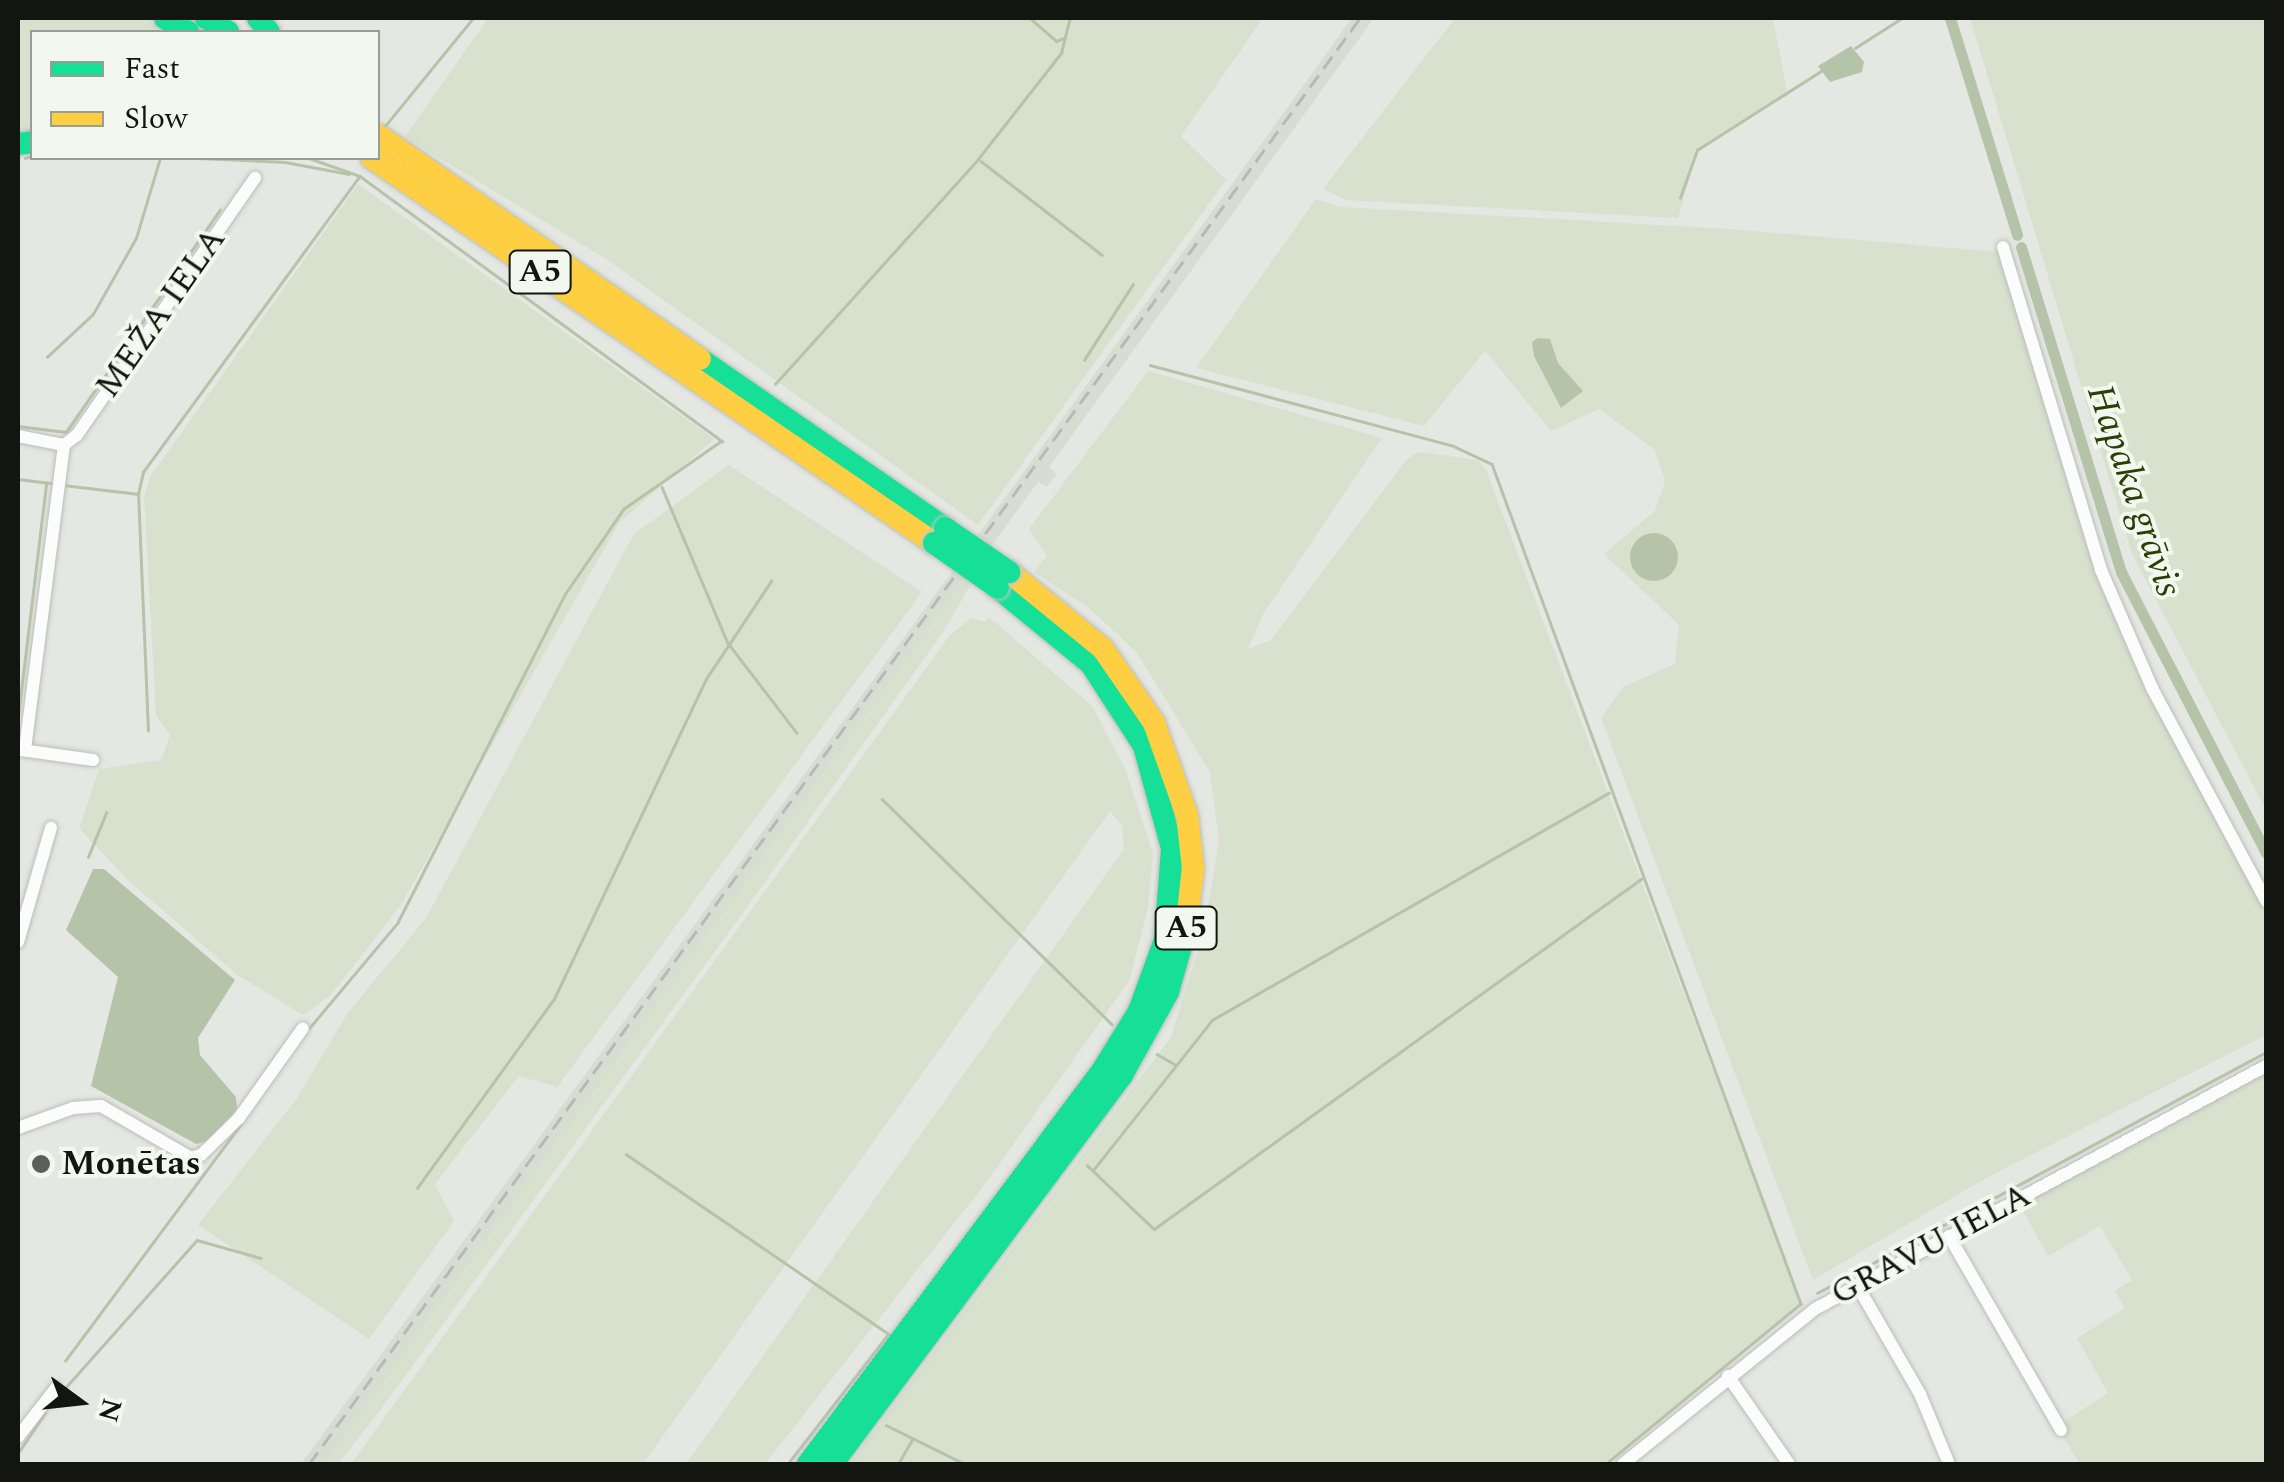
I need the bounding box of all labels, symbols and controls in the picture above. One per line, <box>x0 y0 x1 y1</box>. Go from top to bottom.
legend <box>30 30 380 160</box>
text: Fast <box>124 46 180 92</box>
text: Slow <box>124 96 188 142</box>
street label: MEŽA IELA <box>87 220 235 406</box>
road number: A5 <box>508 245 572 299</box>
water label: Hapaka grāvis <box>2075 379 2191 603</box>
road number: A5 <box>1154 901 1218 955</box>
place label: Monētas <box>61 1143 201 1185</box>
marker: Monētas <box>30 1153 52 1175</box>
street label: GRAVU IELA <box>1824 1175 2038 1315</box>
north arrow <box>30 1352 130 1452</box>
text: N <box>86 1393 133 1426</box>

